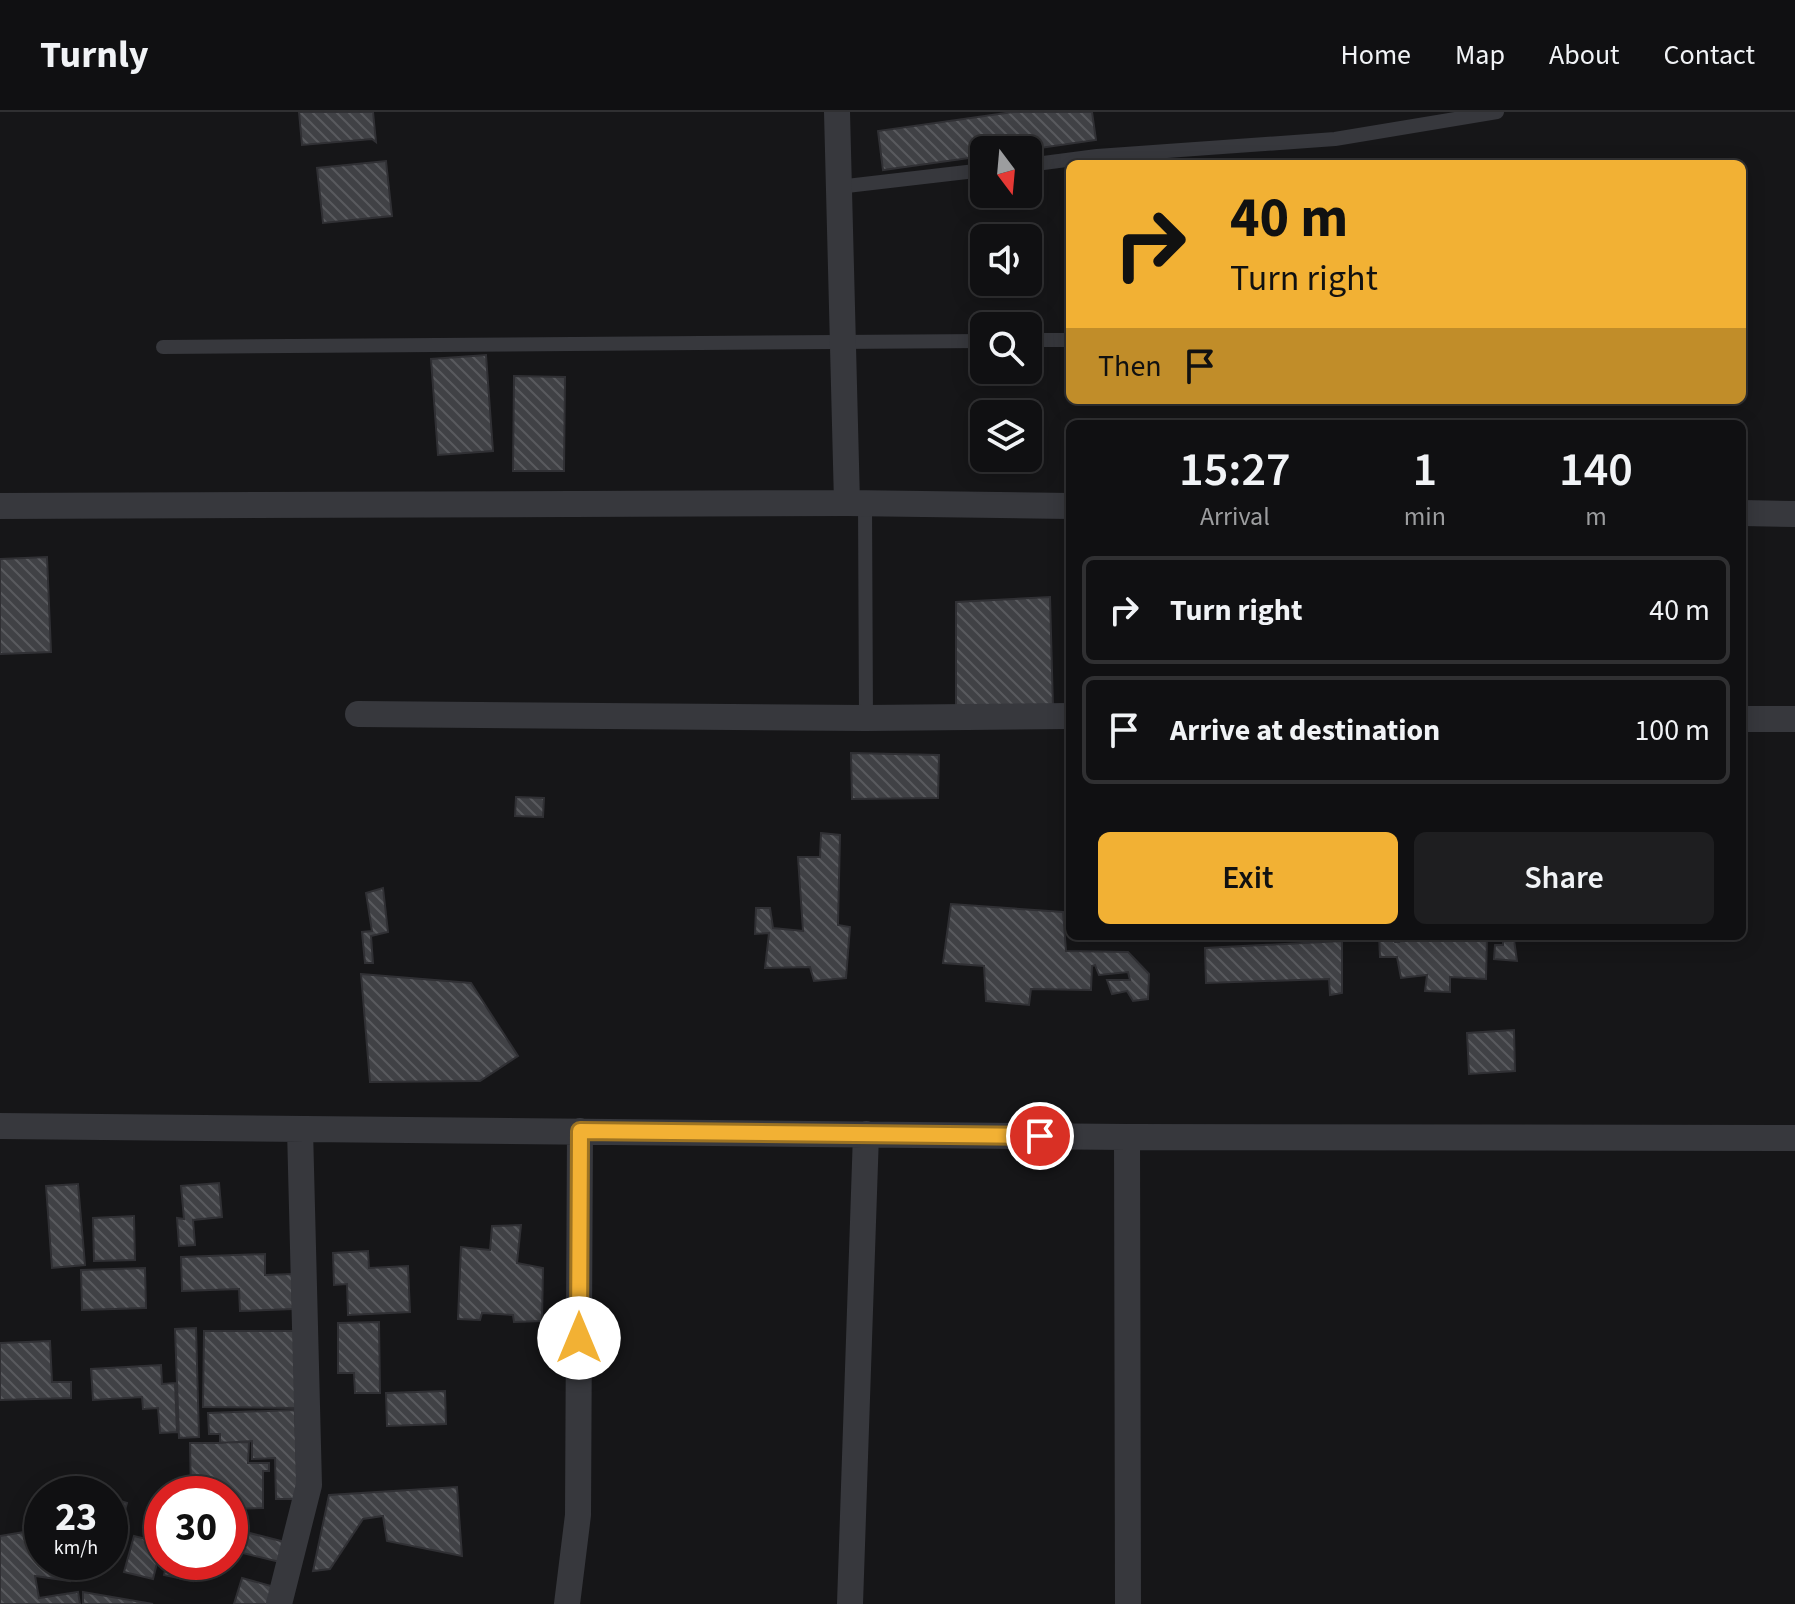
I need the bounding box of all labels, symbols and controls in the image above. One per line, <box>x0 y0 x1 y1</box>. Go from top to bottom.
text: Turnly <box>40 28 149 82</box>
text: Home <box>1340 35 1411 75</box>
text: Map <box>1455 35 1505 75</box>
text: About <box>1549 35 1620 75</box>
text: Contact <box>1664 35 1755 75</box>
north arrow <box>970 136 1042 208</box>
map controls <box>970 136 1042 472</box>
text: 40 m <box>1230 179 1348 258</box>
icon: right <box>1098 192 1202 296</box>
button: sound <box>970 224 1042 296</box>
text: Turn right <box>1230 253 1378 304</box>
button: search <box>970 312 1042 384</box>
icon: arrive <box>1178 344 1222 388</box>
text: Then <box>1098 345 1162 388</box>
button: layers <box>970 400 1042 472</box>
text: 15:27 <box>1179 436 1291 504</box>
text: 1 <box>1413 436 1437 504</box>
text: 140 <box>1559 436 1633 504</box>
text: Arrival <box>1200 498 1270 535</box>
text: min <box>1404 498 1446 535</box>
text: m <box>1585 498 1607 535</box>
icon: right <box>1102 588 1146 632</box>
text: Turn right <box>1170 589 1302 632</box>
text: 40 m <box>1649 589 1710 632</box>
icon: arrive <box>1102 708 1146 752</box>
text: Arrive at destination <box>1170 709 1440 752</box>
text: 100 m <box>1634 709 1710 752</box>
button: Exit <box>1098 832 1398 924</box>
button: Share <box>1414 832 1714 924</box>
pin <box>1006 1102 1074 1170</box>
icon: arrive <box>1018 1114 1062 1158</box>
position arrow <box>537 1296 621 1380</box>
speed limit sign: 30 <box>144 1476 248 1580</box>
text: 23 <box>55 1489 97 1546</box>
text: km/h <box>54 1534 98 1562</box>

